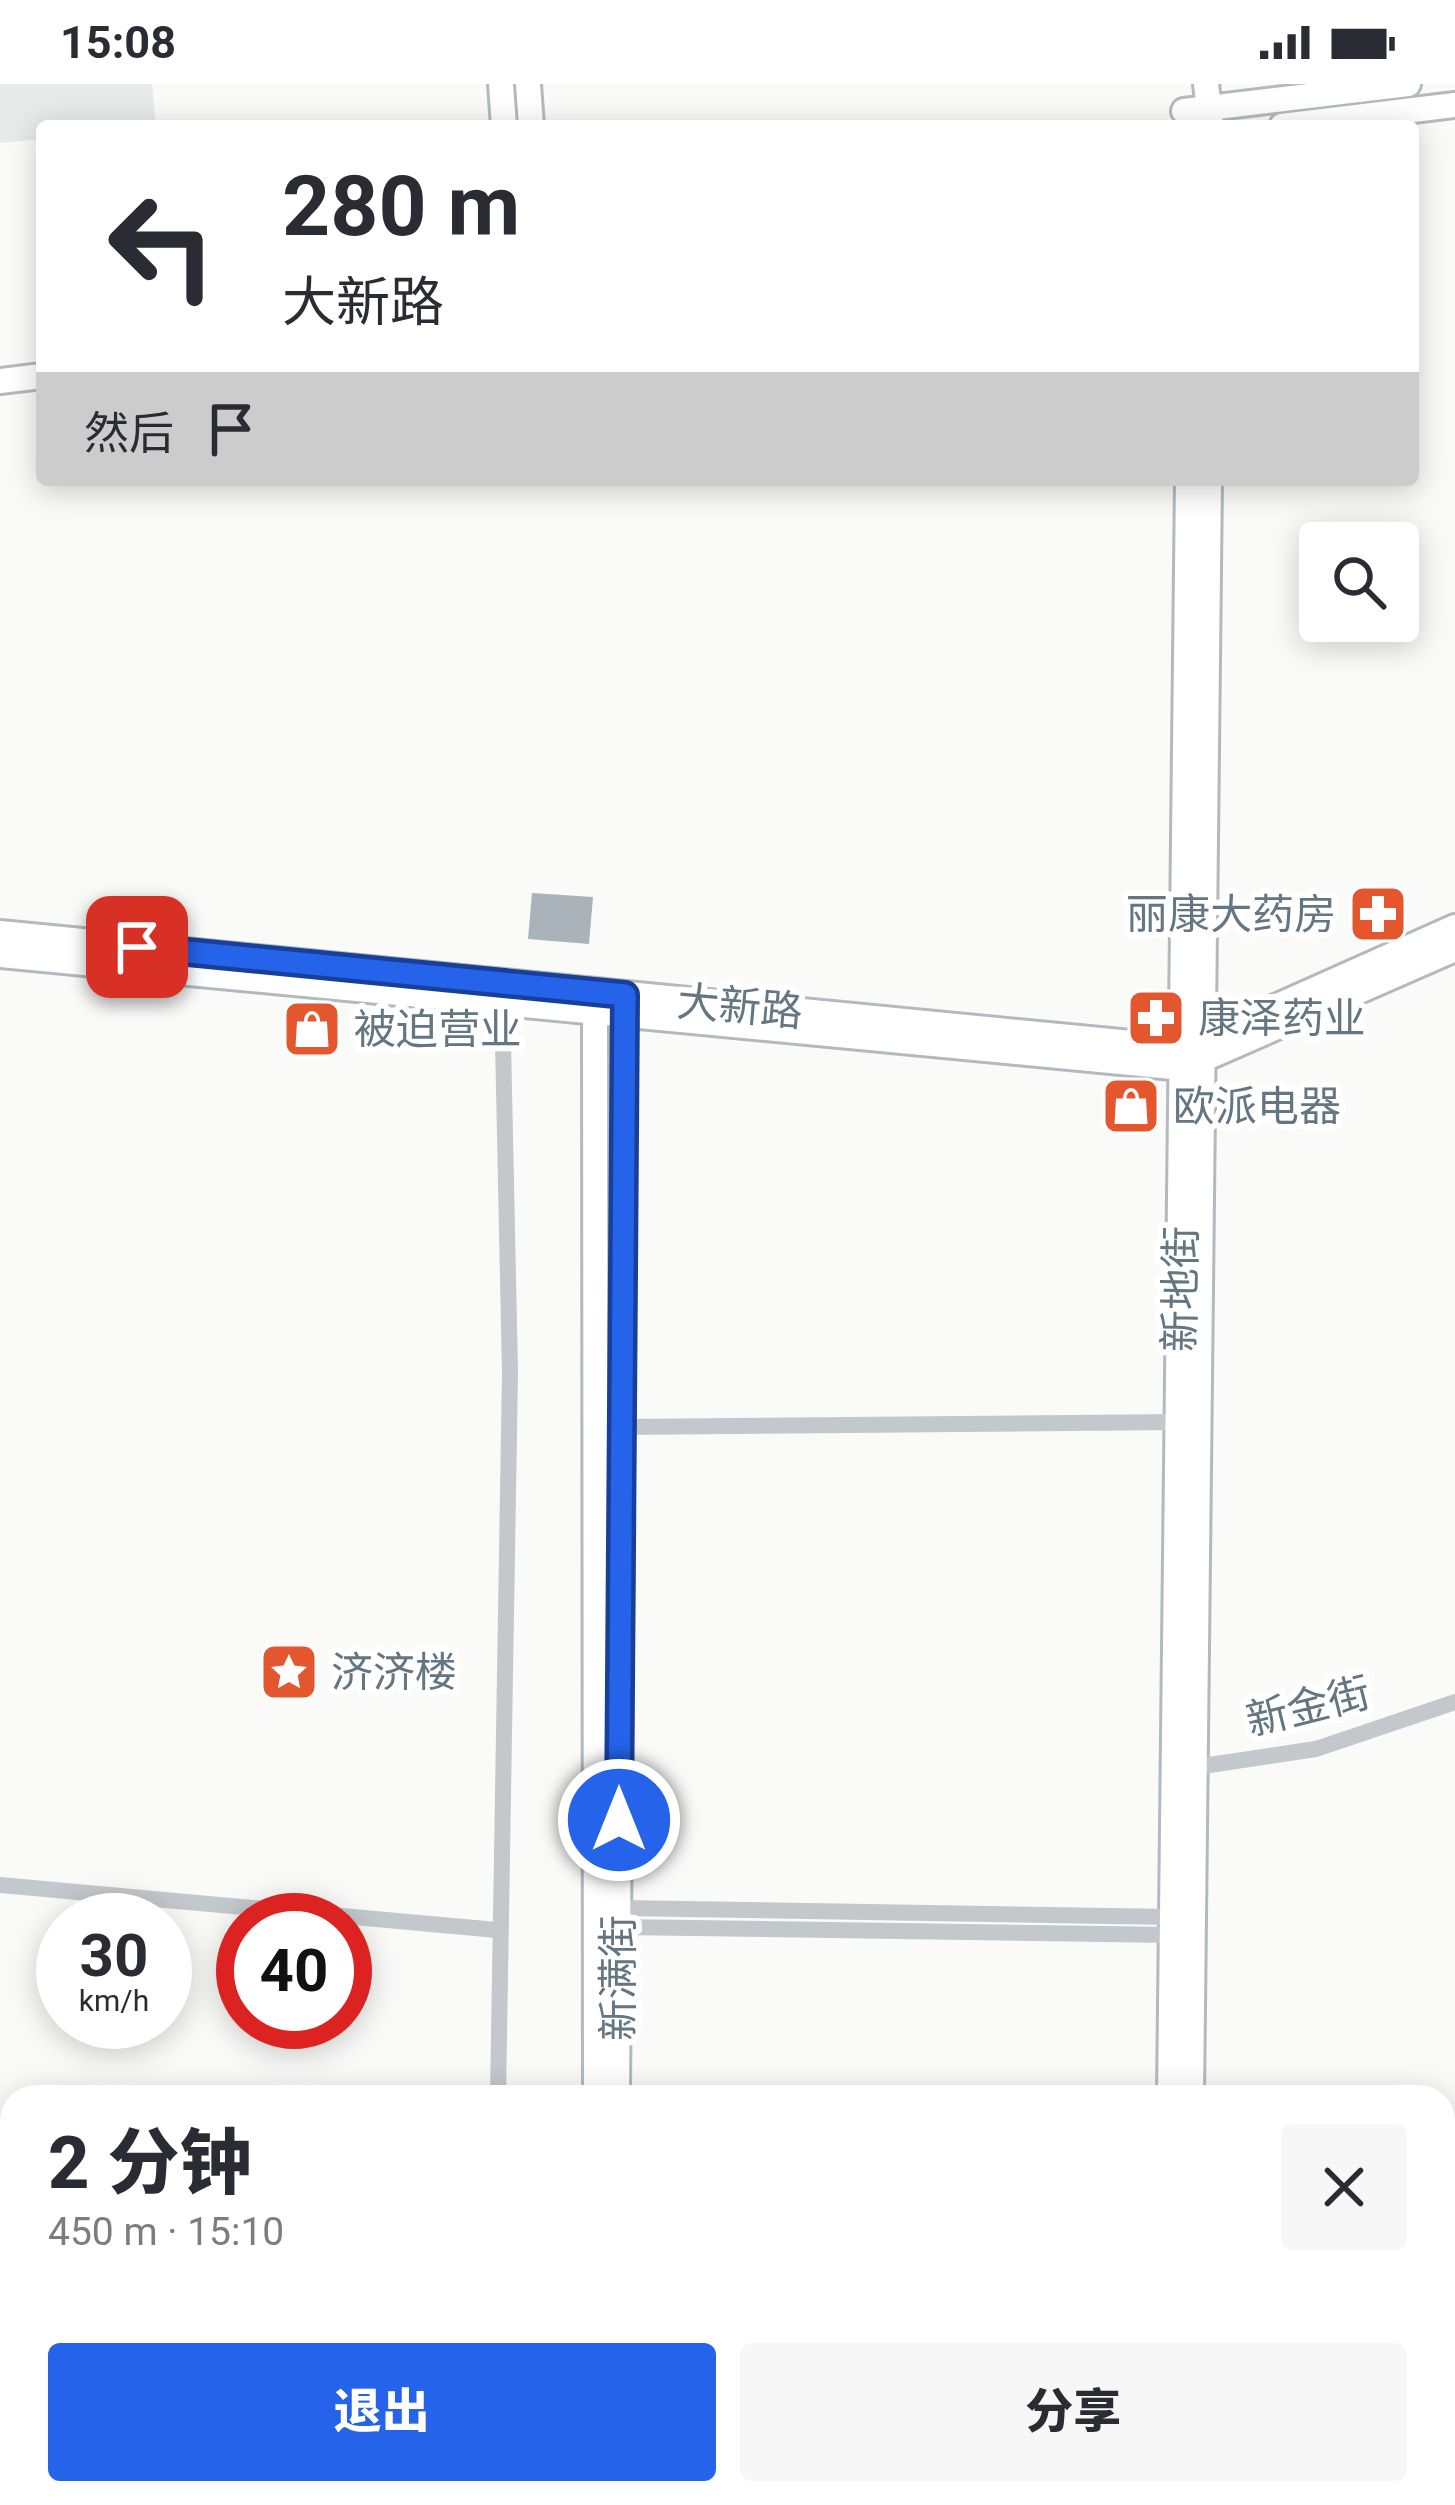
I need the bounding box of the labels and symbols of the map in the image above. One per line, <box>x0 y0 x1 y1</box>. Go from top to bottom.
pharmacy icon: 丽康大药房 <box>1347 883 1409 945</box>
place label: 丽康大药房 <box>1126 890 1336 939</box>
pin <box>86 896 188 998</box>
street label: 大新路 <box>675 977 805 1036</box>
pharmacy icon: 康泽药业 <box>1125 987 1187 1049</box>
place label: 康泽药业 <box>1198 994 1366 1043</box>
shop icon: 被迫营业 <box>281 998 343 1060</box>
place label: 被迫营业 <box>354 1005 522 1054</box>
shop icon: 欧派电器 <box>1100 1075 1162 1137</box>
place label: 欧派电器 <box>1173 1082 1341 1131</box>
street label: 新地街 <box>1155 1226 1206 1352</box>
place icon: 济济楼 <box>258 1641 320 1703</box>
place label: 济济楼 <box>331 1648 457 1697</box>
street label: 新金街 <box>1241 1667 1375 1746</box>
position arrow <box>556 1757 682 1883</box>
speed limit sign: 40 <box>216 1893 372 2049</box>
street label: 新满街 <box>594 1915 643 2041</box>

